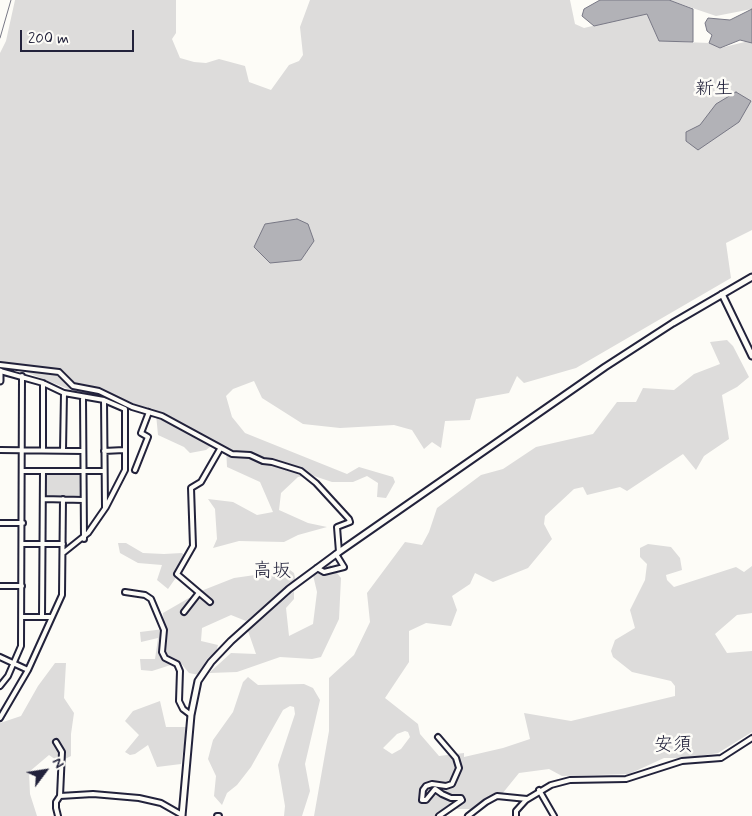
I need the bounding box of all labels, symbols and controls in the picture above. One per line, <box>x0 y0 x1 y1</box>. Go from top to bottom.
scale bar <box>22 20 136 52</box>
text: 200 m <box>28 29 69 49</box>
district label: 新生 <box>695 79 733 101</box>
district label: 高坂 <box>253 561 291 583</box>
district label: 安須 <box>654 735 692 757</box>
north arrow <box>20 746 70 796</box>
text: N <box>48 755 68 772</box>

